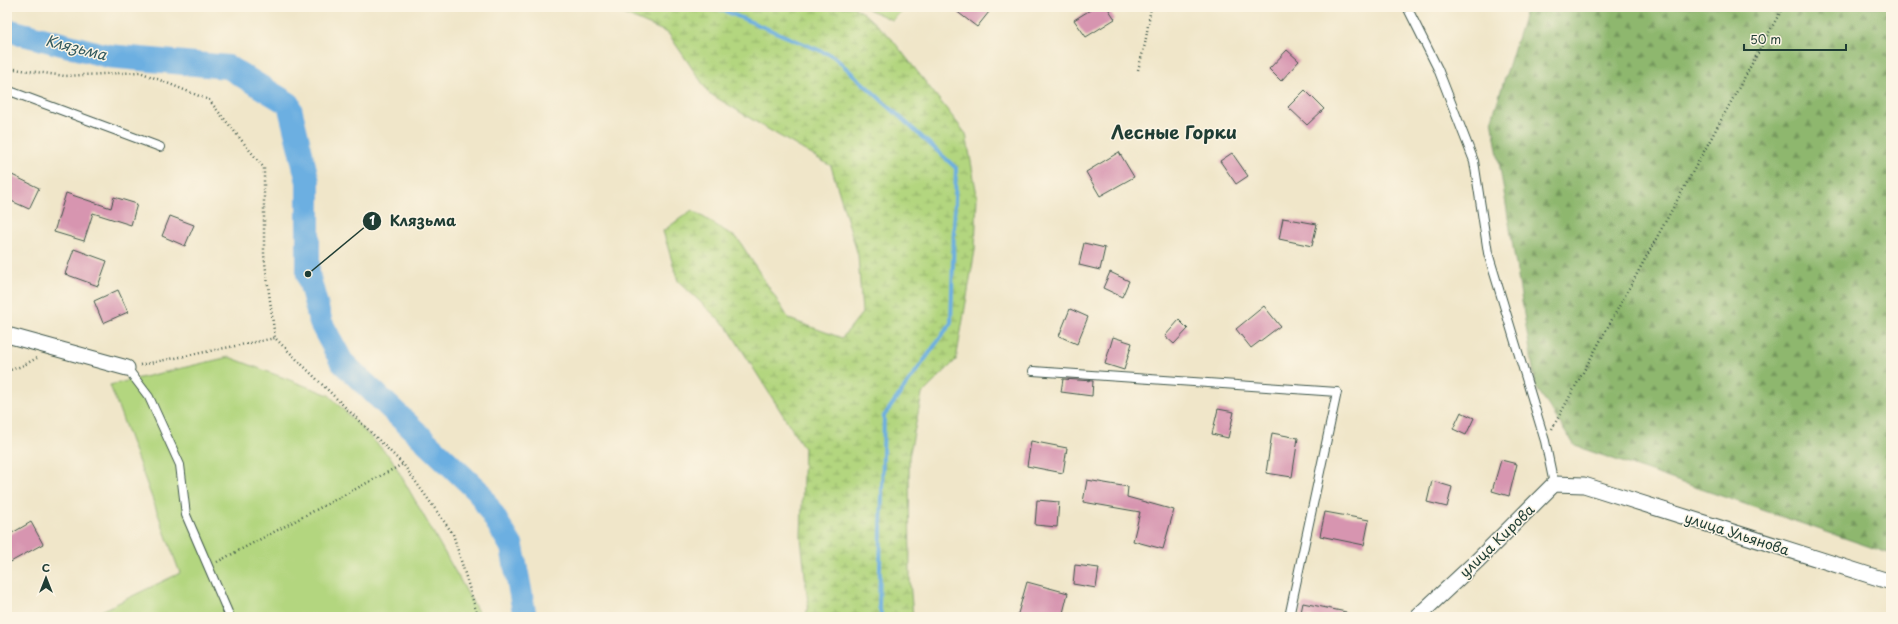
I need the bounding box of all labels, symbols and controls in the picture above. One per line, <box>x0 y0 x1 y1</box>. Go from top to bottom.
scale bar <box>1744 26 1846 52</box>
water label: Клязьма <box>43 28 110 65</box>
text: 50 m <box>1750 30 1781 48</box>
district label: Лесные Горки <box>1111 118 1237 145</box>
callout: Клязьма <box>362 207 464 234</box>
text: Клязьма <box>390 208 457 231</box>
text: 1 <box>369 211 375 229</box>
street label: улица Кирова <box>1454 499 1539 582</box>
street label: улица Ульянова <box>1682 507 1793 560</box>
north arrow <box>26 558 66 598</box>
text: С <box>42 559 50 576</box>

